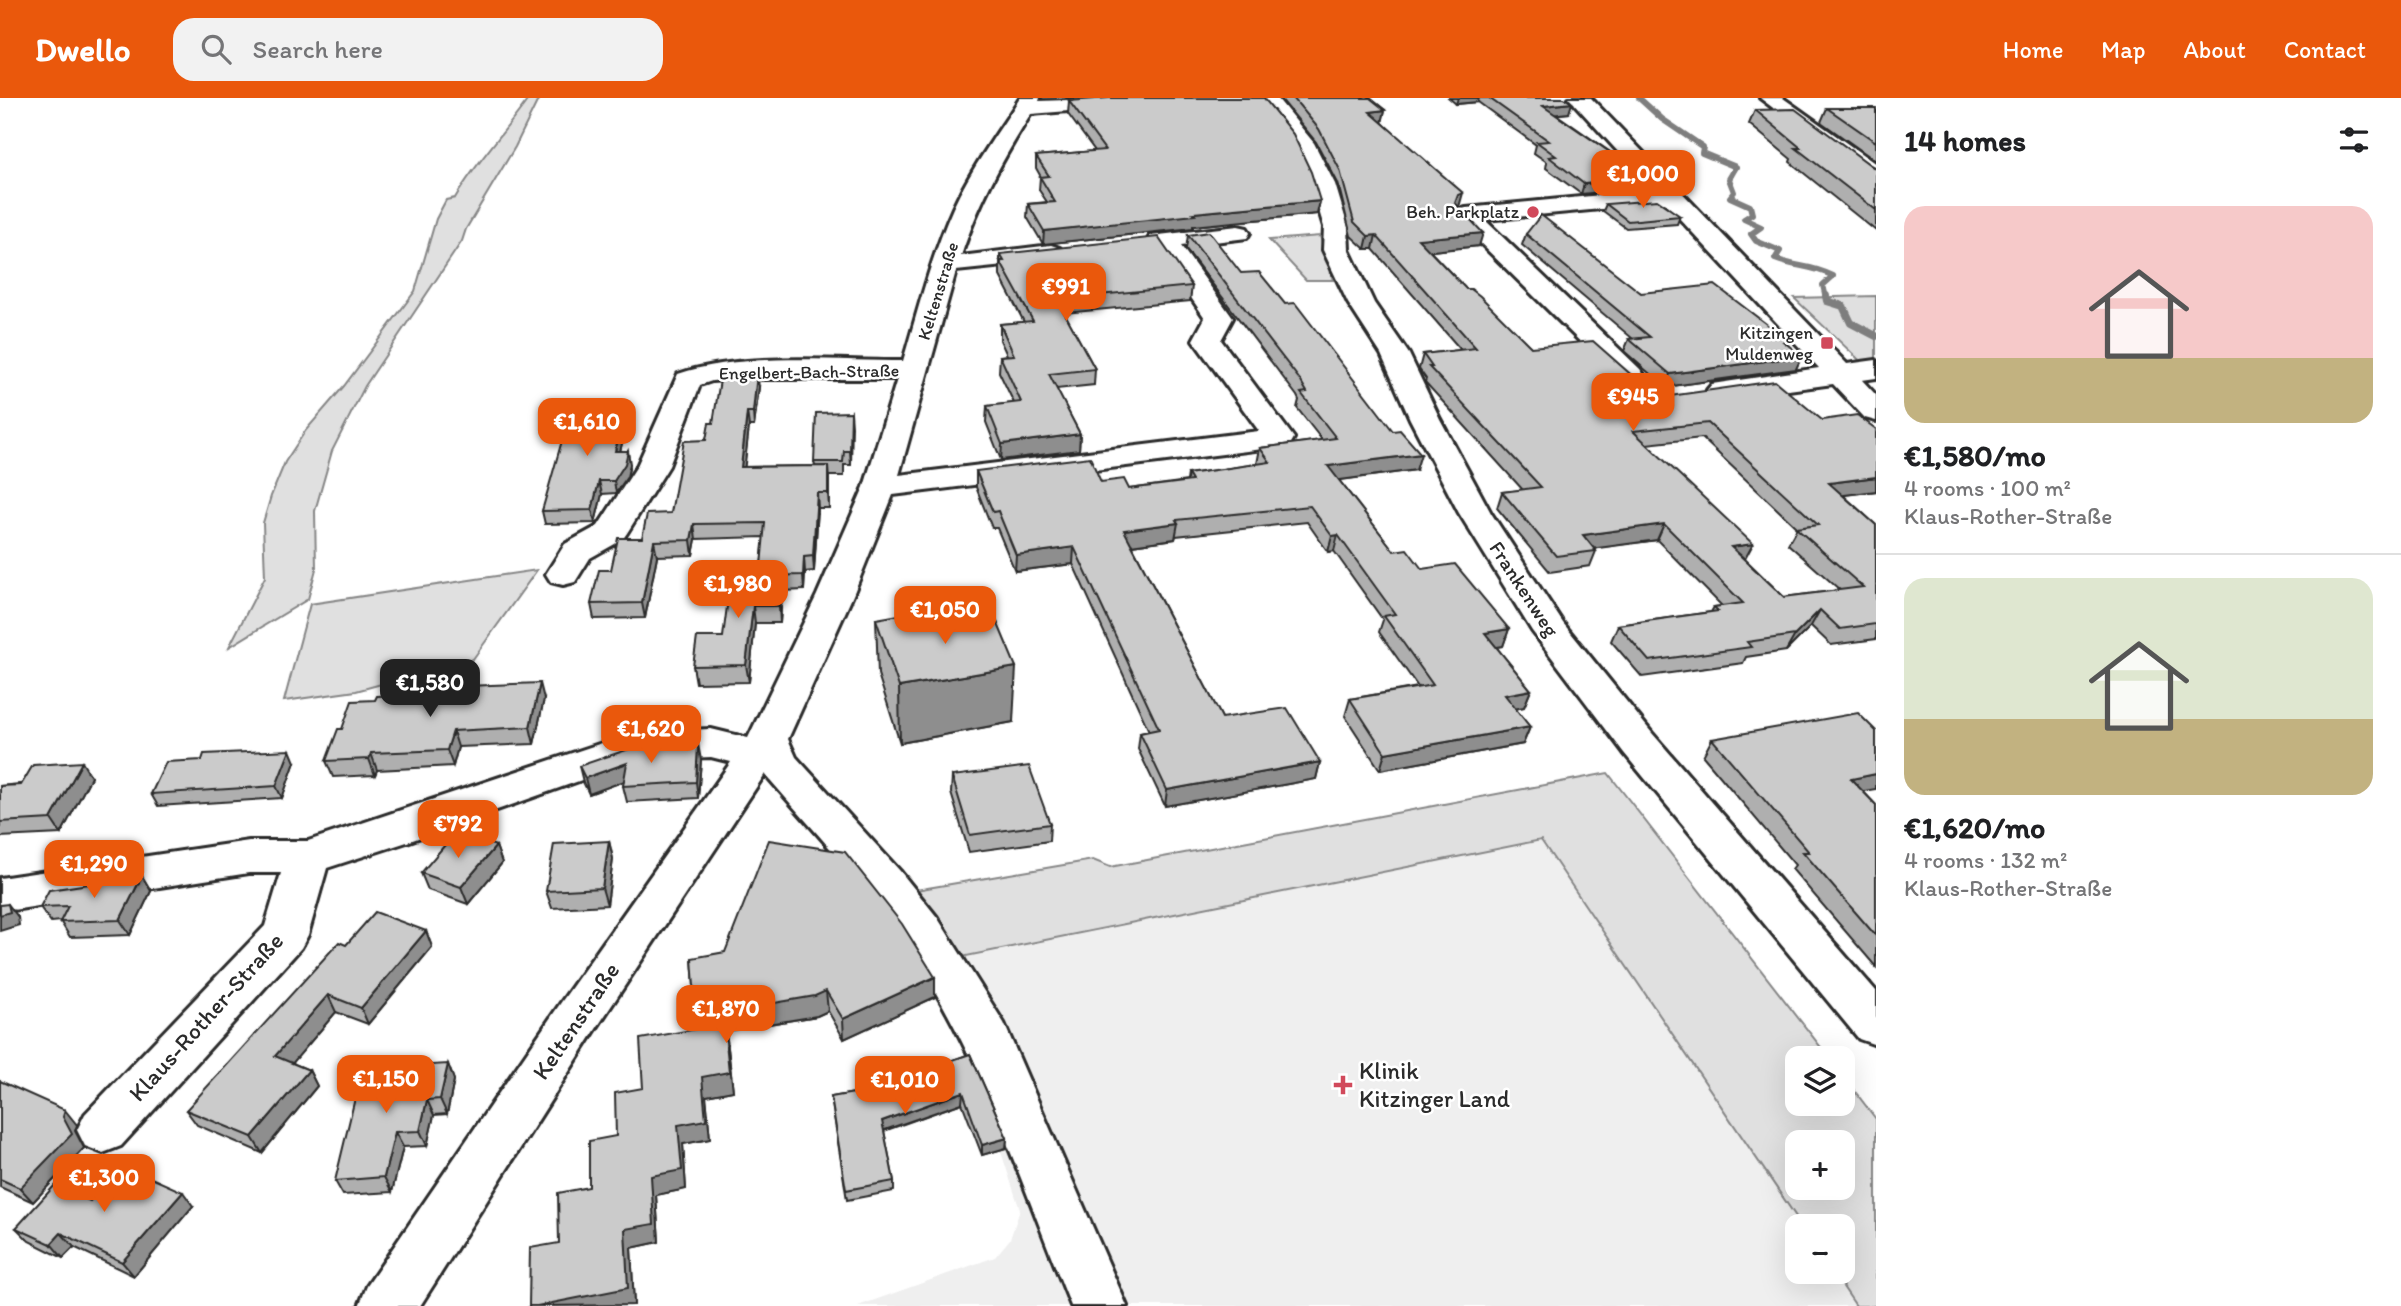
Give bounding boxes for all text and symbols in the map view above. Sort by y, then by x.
search box [173,18,663,81]
text: Dwello [35,30,131,69]
icon: search [197,30,235,68]
text: Search here [253,33,383,65]
text: Home [2003,35,2063,64]
text: Map [2101,35,2145,64]
text: About [2183,35,2246,64]
text: Contact [2284,35,2366,64]
icon: filters [2335,121,2373,159]
text: 14 homes [1904,122,2026,159]
pin: €1,000 [1586,150,1700,210]
text: €1,000 [1607,159,1679,187]
place label: Beh. Parkplatz [1406,201,1520,223]
marker: Beh. Parkplatz [1525,204,1541,220]
street label: Keltenstraße [913,239,963,343]
icon: home [2076,251,2202,377]
pin: €991 [1025,264,1107,323]
text: €991 [1042,272,1090,300]
place label: Kitzingen Muldenweg [1725,322,1814,365]
marker: Kitzingen Muldenweg [1819,335,1835,351]
street label: Engelbert-Bach-Straße [719,359,899,385]
pin: €945 [1592,374,1674,433]
text: €945 [1607,382,1659,410]
pin: €1,610 [530,398,644,458]
text: €1,610 [554,407,620,435]
text: €1,580/mo [1904,437,2046,474]
text: 4 rooms · 100 m² [1904,474,2071,502]
text: Klaus-Rother-Straße [1904,502,2112,530]
street label: Frankenweg [1484,536,1565,641]
pin: €1,980 [681,560,795,620]
text: €1,980 [704,569,772,597]
pin: €1,050 [888,587,1002,646]
text: €1,050 [910,595,980,623]
icon: home [2076,623,2202,749]
pin: €1,580 [373,660,487,719]
text: €1,580 [396,668,464,696]
pin: €1,620 [594,706,708,765]
text: €1,620 [617,714,685,742]
pin: €792 [417,800,499,860]
text: €792 [434,809,482,837]
text: €1,620/mo [1904,809,2045,846]
pin: €1,290 [37,840,151,900]
text: 4 rooms · 132 m² [1904,846,2067,874]
text: €1,290 [60,849,128,877]
text: Klaus-Rother-Straße [1904,874,2112,902]
street label: Klaus-Rother-Straße [122,926,289,1107]
street label: Keltenstraße [526,957,625,1085]
pin: €1,870 [669,986,783,1045]
text: €1,870 [692,994,760,1022]
map controls [1785,1046,1855,1284]
button: layers [1785,1046,1855,1116]
pin: €1,150 [329,1056,443,1115]
pin: €1,010 [848,1056,962,1116]
place label: Klinik Kitzinger Land [1359,1056,1510,1113]
text: €1,150 [353,1064,419,1092]
text: €1,010 [871,1065,939,1093]
marker: Klinik Kitzinger Land [1333,1075,1353,1095]
button: + [1785,1130,1855,1200]
pin: €1,300 [47,1154,161,1214]
text: €1,300 [69,1163,139,1191]
button: − [1785,1214,1855,1284]

